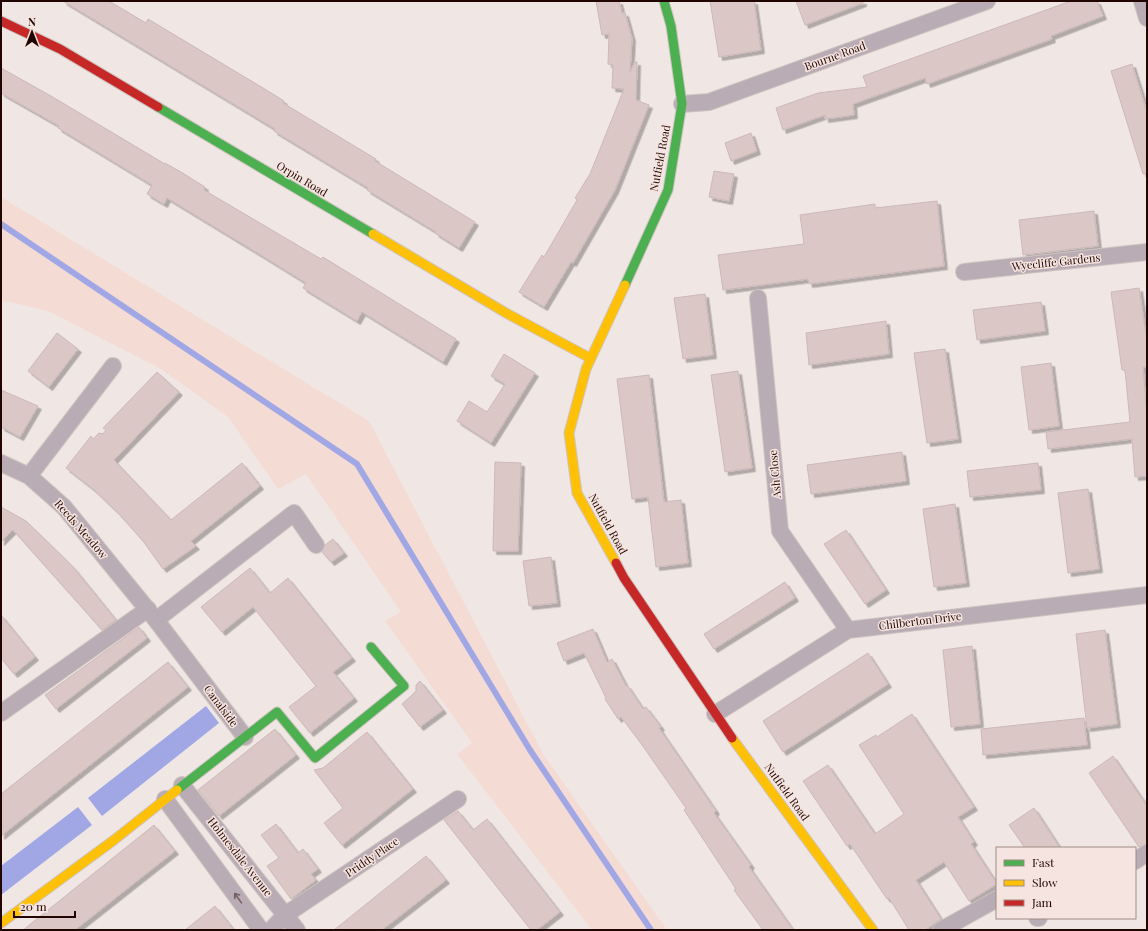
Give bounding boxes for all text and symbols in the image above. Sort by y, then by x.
north arrow [12,12,52,52]
text: N [28,14,36,29]
street label: Bourne Road [802,37,868,74]
street label: Nutfield Road [646,123,673,192]
street label: Orpin Road [274,157,331,200]
street label: Wyecliffe Gardens [1010,249,1101,274]
street label: Ash Close [765,449,784,500]
street label: Nutfield Road [586,491,632,557]
street label: Reeds Meadow [52,496,112,562]
street label: Chilberton Drive [878,608,963,633]
street label: Canalside [201,682,242,730]
street label: Nutfield Road [762,760,814,824]
street label: Holmesdale Avenue [205,814,276,900]
street label: Priddy Place [342,833,402,880]
legend [996,847,1136,919]
text: Fast [1032,854,1055,870]
text: Slow [1032,874,1058,890]
scale bar [14,893,75,919]
one-way arrow [234,893,242,904]
text: Jam [1031,894,1053,910]
text: 20 m [20,898,47,914]

